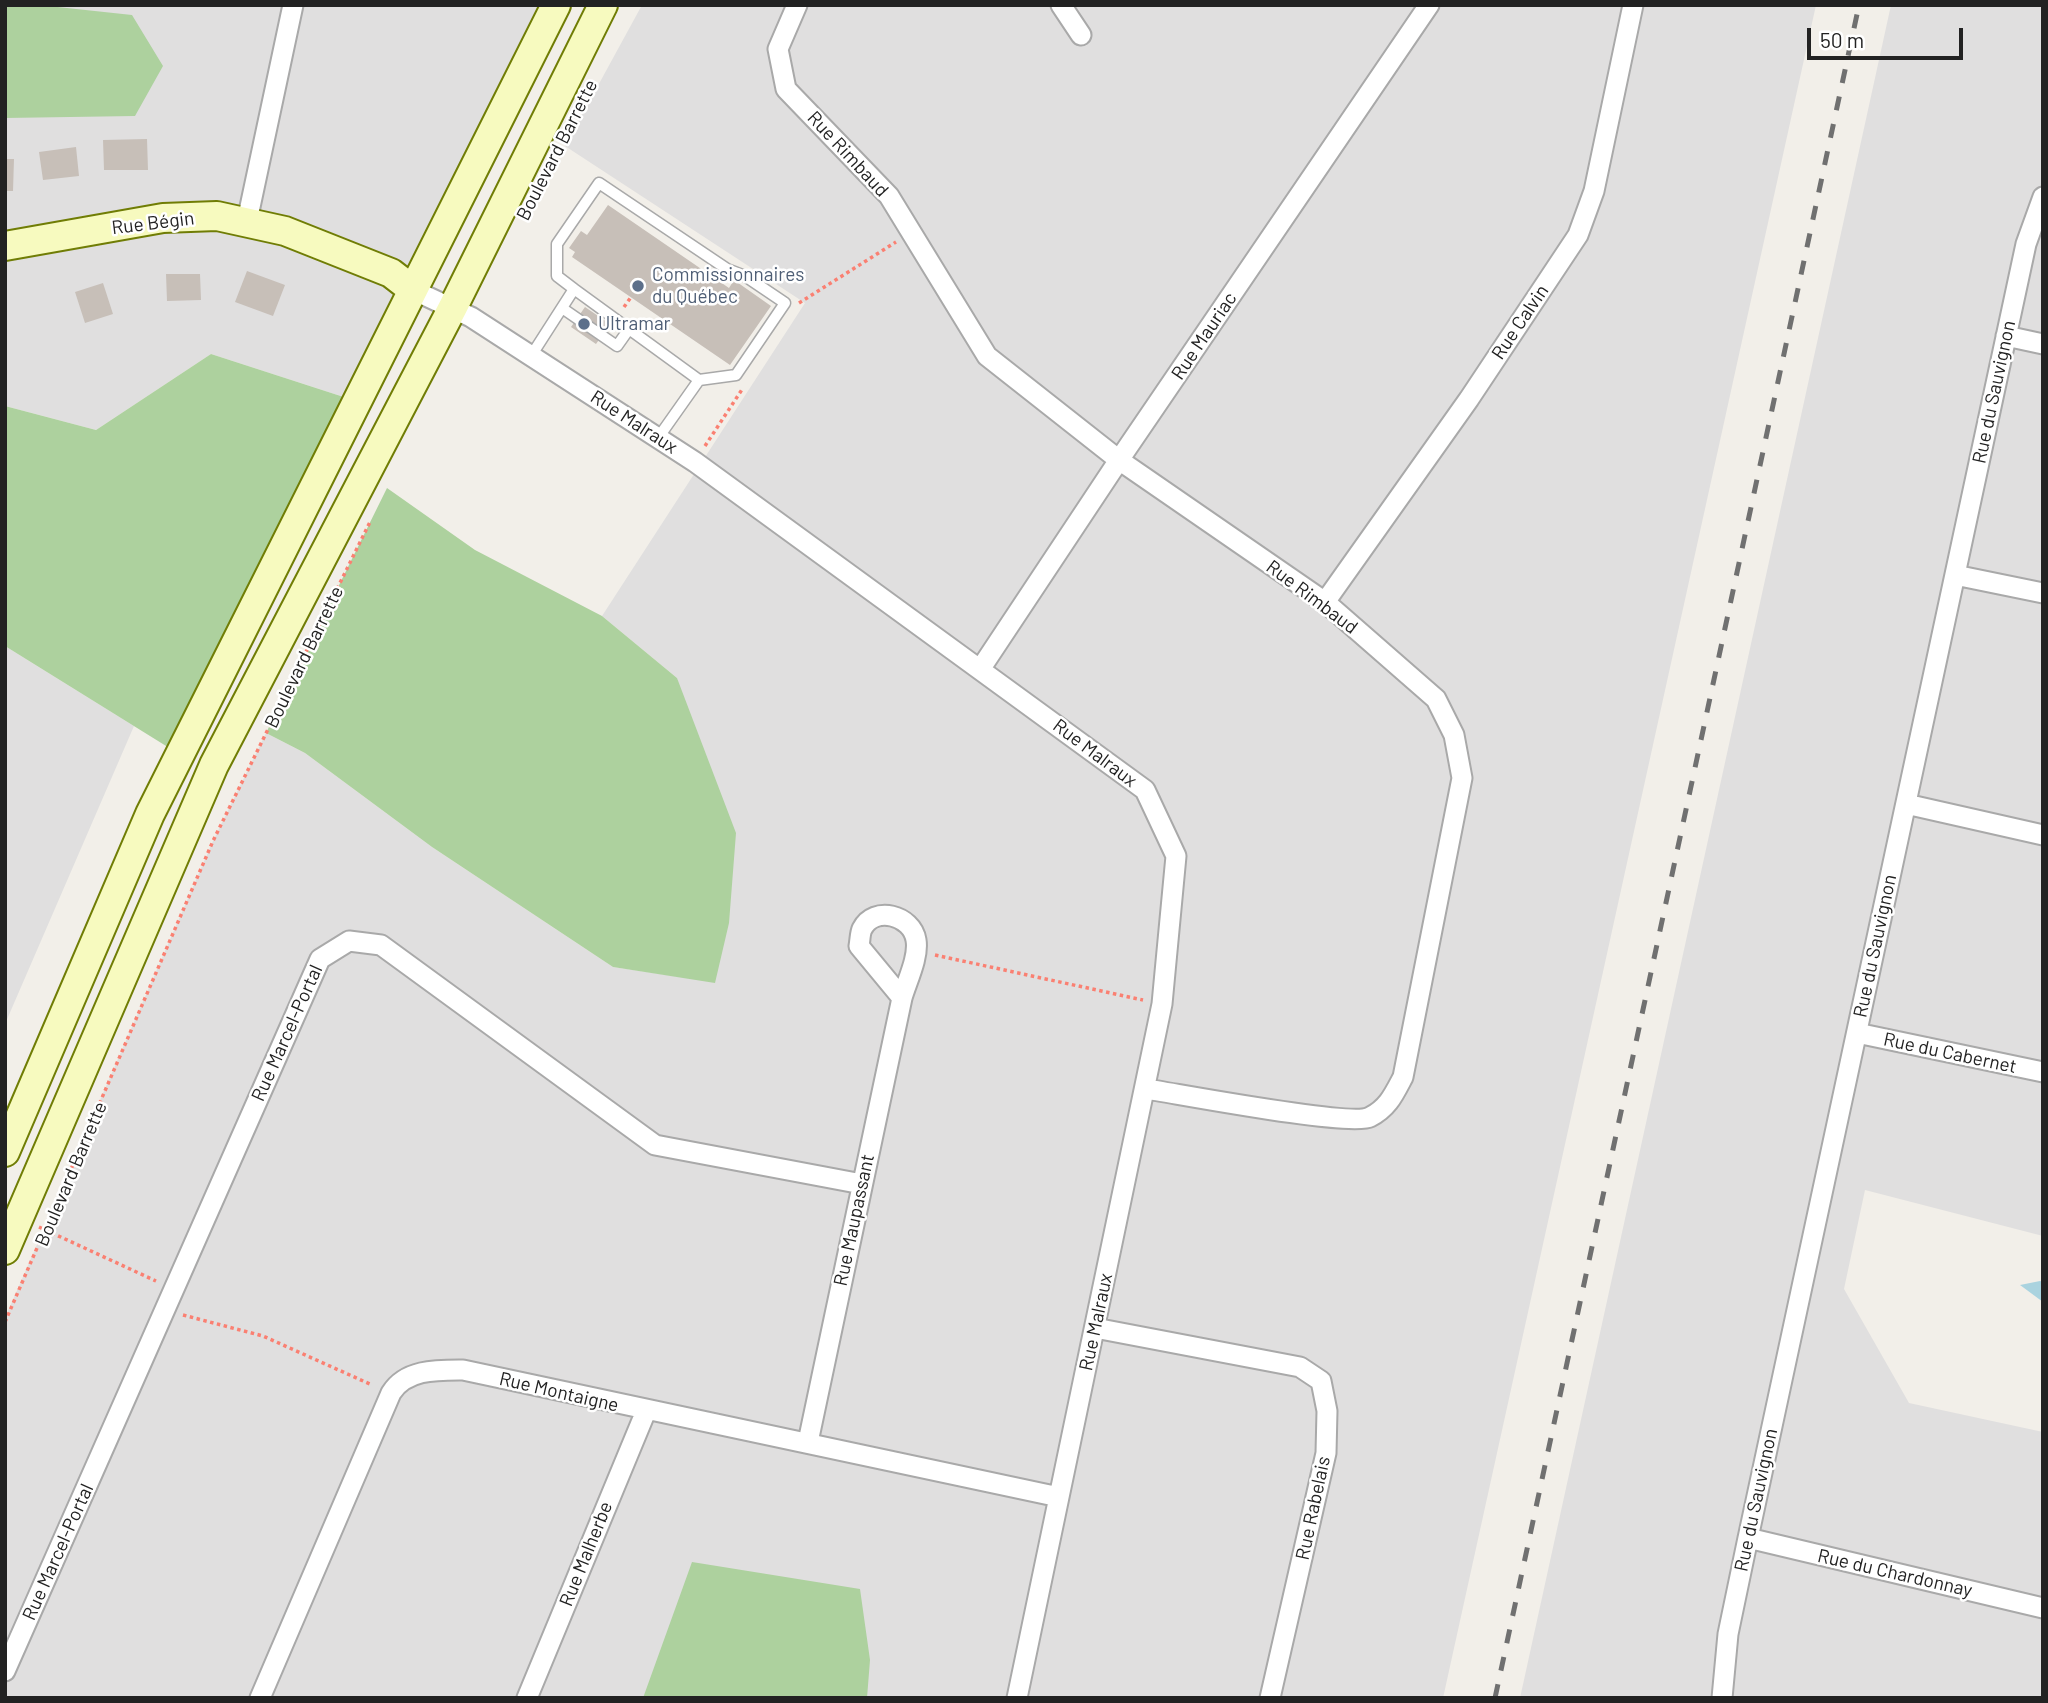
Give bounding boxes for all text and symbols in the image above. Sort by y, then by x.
scale bar [1810,14,1966,58]
text: 50 m [1820,27,1864,52]
street label: Boulevard Barrette [512,76,602,224]
street label: Rue Rimbaud [803,107,893,201]
street label: Rue Bégin [110,207,196,239]
place label: Commissionnaires du Québec [652,264,804,308]
marker: Commissionnaires du Québec [630,278,646,294]
street label: Rue Calvin [1487,280,1553,364]
street label: Rue Mauriac [1166,288,1242,384]
place label: Ultramar [598,313,671,335]
marker: Ultramar [576,316,592,332]
street label: Rue du Sauvignon [1968,318,2020,466]
street label: Rue Malraux [586,385,682,459]
street label: Rue Rimbaud [1262,555,1362,639]
street label: Boulevard Barrette [260,582,348,732]
street label: Rue Malraux [1049,714,1141,792]
street label: Rue du Sauvignon [1849,872,1901,1020]
street label: Rue Marcel-Portal [247,961,327,1105]
street label: Rue du Cabernet [1881,1028,2019,1078]
street label: Boulevard Barrette [30,1098,112,1250]
street label: Rue Maupassant [829,1152,879,1288]
street label: Rue Malraux [1075,1271,1117,1373]
street label: Rue Montaigne [497,1367,621,1417]
street label: Rue du Sauvignon [1730,1426,1782,1574]
street label: Rue Rabelais [1291,1454,1335,1562]
street label: Rue Marcel-Portal [18,1480,98,1624]
street label: Rue Malherbe [555,1498,617,1610]
street label: Rue du Chardonnay [1815,1544,1975,1602]

